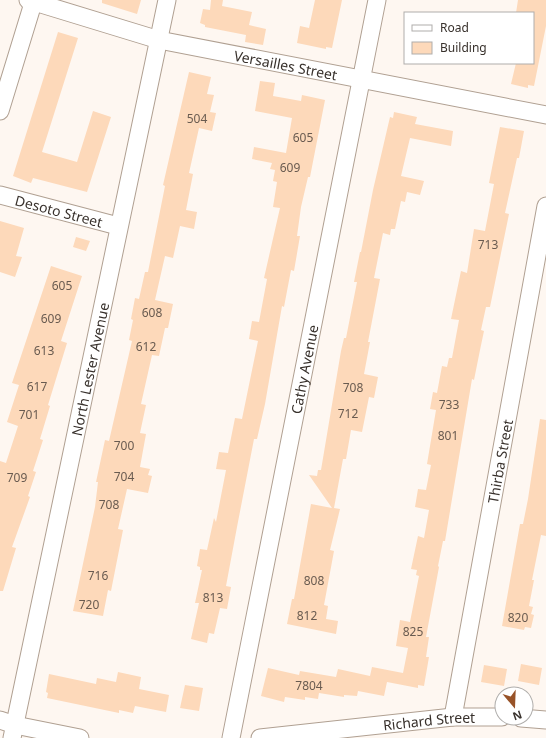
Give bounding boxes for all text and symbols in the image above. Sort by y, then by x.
legend [404,12,534,64]
text: Road [440,19,469,36]
text: Building [440,39,487,56]
street label: Versailles Street [232,45,339,84]
house number: 504 [187,110,207,127]
house number: 605 [293,129,313,146]
house number: 609 [280,159,300,176]
street label: Desoto Street [13,190,105,231]
house number: 713 [478,236,498,253]
house number: 605 [52,277,72,294]
street label: North Lester Avenue [66,301,113,437]
house number: 608 [142,304,162,321]
house number: 609 [41,310,61,327]
street label: Cathy Avenue [286,323,322,415]
house number: 612 [136,338,156,355]
house number: 613 [34,342,54,359]
house number: 617 [27,378,47,395]
house number: 708 [343,379,363,396]
house number: 733 [439,396,459,413]
house number: 712 [338,405,358,422]
house number: 701 [19,406,39,423]
street label: Thirba Street [483,418,517,505]
house number: 801 [438,427,458,444]
house number: 700 [114,437,134,454]
house number: 704 [114,468,134,485]
house number: 709 [7,469,27,486]
house number: 708 [99,496,119,513]
house number: 716 [88,567,108,584]
house number: 808 [304,572,324,589]
house number: 813 [203,589,223,606]
house number: 720 [79,596,99,613]
house number: 812 [297,607,317,624]
house number: 820 [508,609,528,626]
house number: 825 [403,623,423,640]
house number: 7804 [295,677,323,694]
north arrow [494,686,534,726]
street label: Richard Street [382,707,475,734]
text: N [511,707,524,724]

